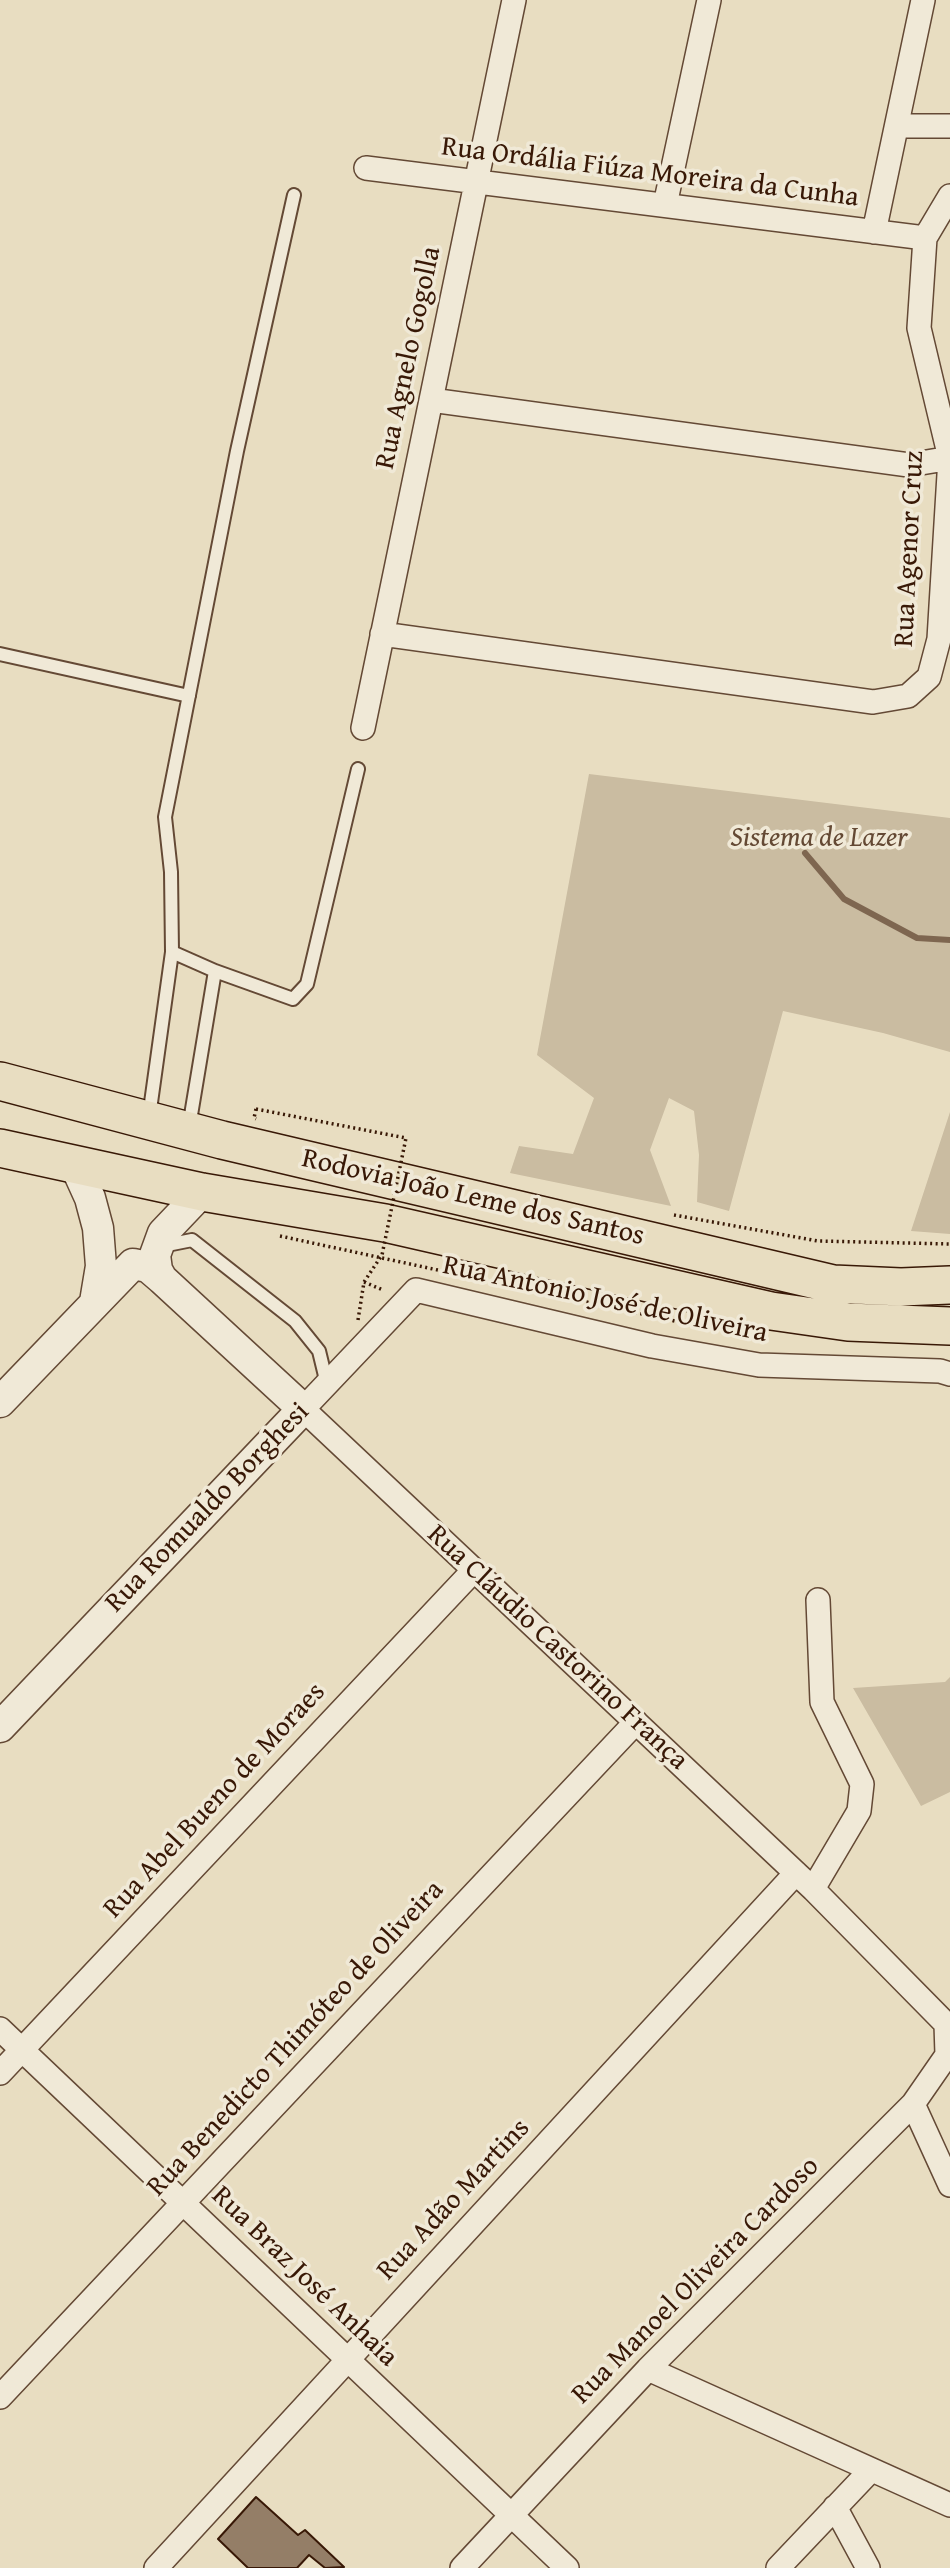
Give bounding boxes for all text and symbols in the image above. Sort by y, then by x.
street label: Rua Ordália Fiúza Moreira da Cunha [440,131,860,215]
street label: Rua Agnelo Gogolla [369,244,449,472]
street label: Rua Agenor Cruz [888,450,932,648]
park label: Sistema de Lazer [730,822,908,856]
street label: Rodovia João Leme dos Santos [298,1142,648,1254]
street label: Rua Antonio José de Oliveira [440,1249,770,1351]
street label: Rua Romualdo Borghesi [99,1396,317,1620]
street label: Rua Cláudio Castorino França [420,1518,694,1778]
street label: Rua Abel Bueno de Moraes [97,1676,333,1926]
street label: Rua Benedicto Thimóteo de Oliveira [141,1874,451,2204]
street label: Rua Adão Martins [371,2112,537,2288]
street label: Rua Manoel Oliveira Cardoso [565,2150,827,2412]
street label: Rua Braz José Anhaia [204,2180,404,2374]

